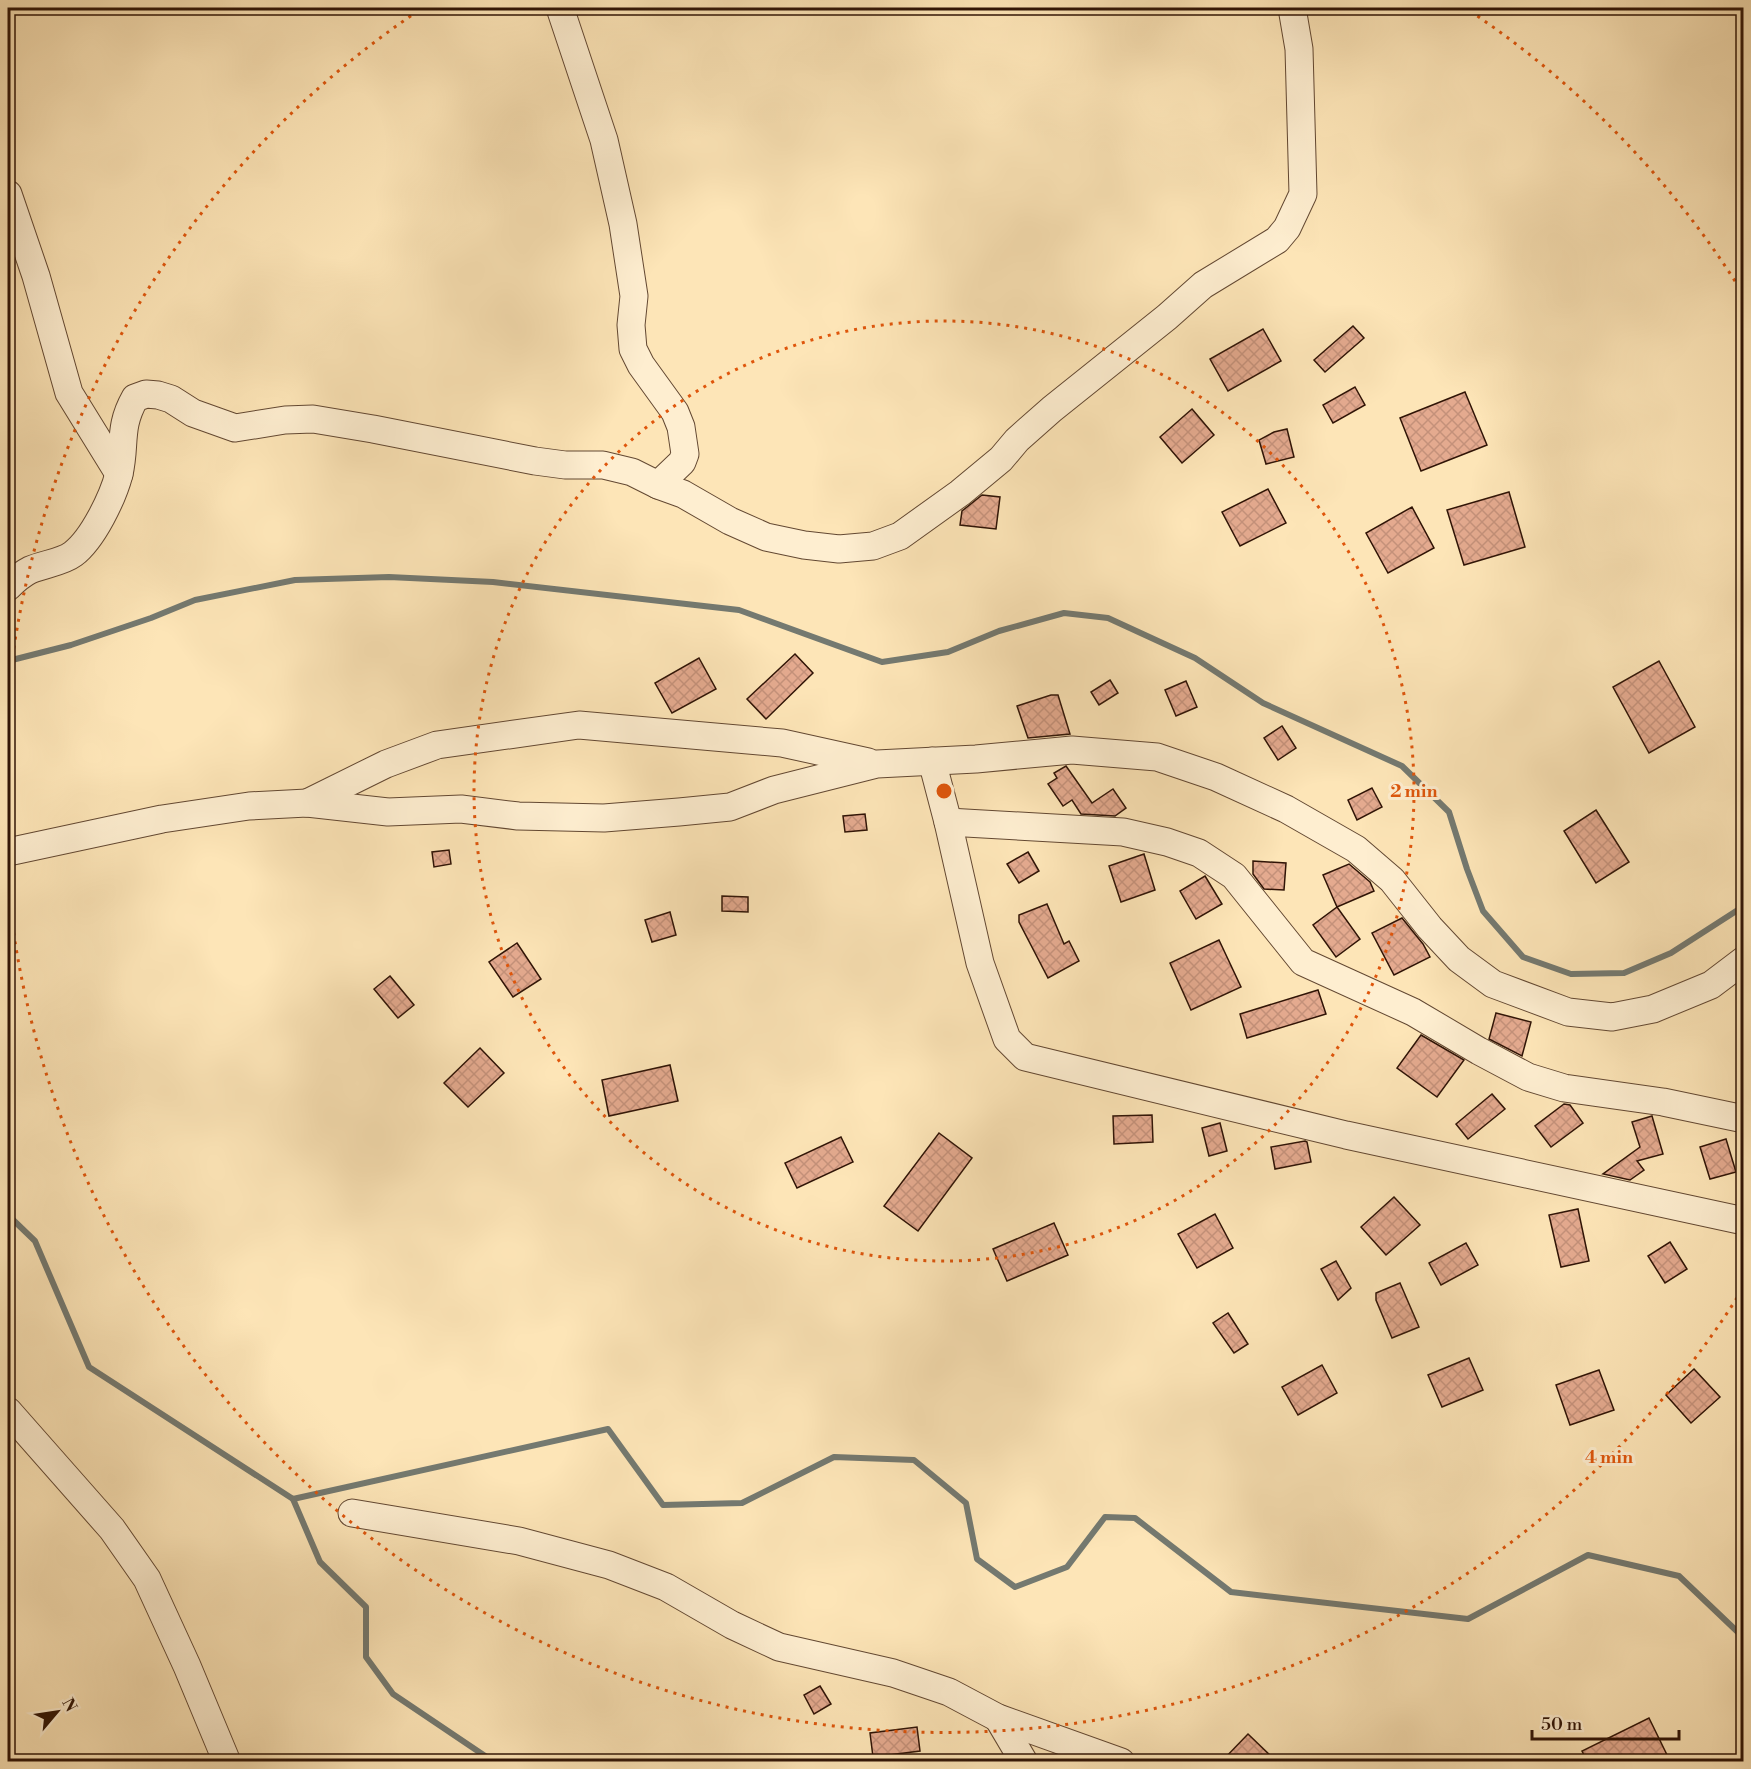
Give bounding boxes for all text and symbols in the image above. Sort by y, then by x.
text: 2 min [1390,780,1438,803]
centre of rings [934,781,954,801]
text: 4 min [1585,1446,1633,1469]
north arrow [27,1682,87,1742]
text: N [57,1695,81,1716]
scale bar [1532,1703,1679,1741]
text: 50 m [1541,1713,1583,1736]

